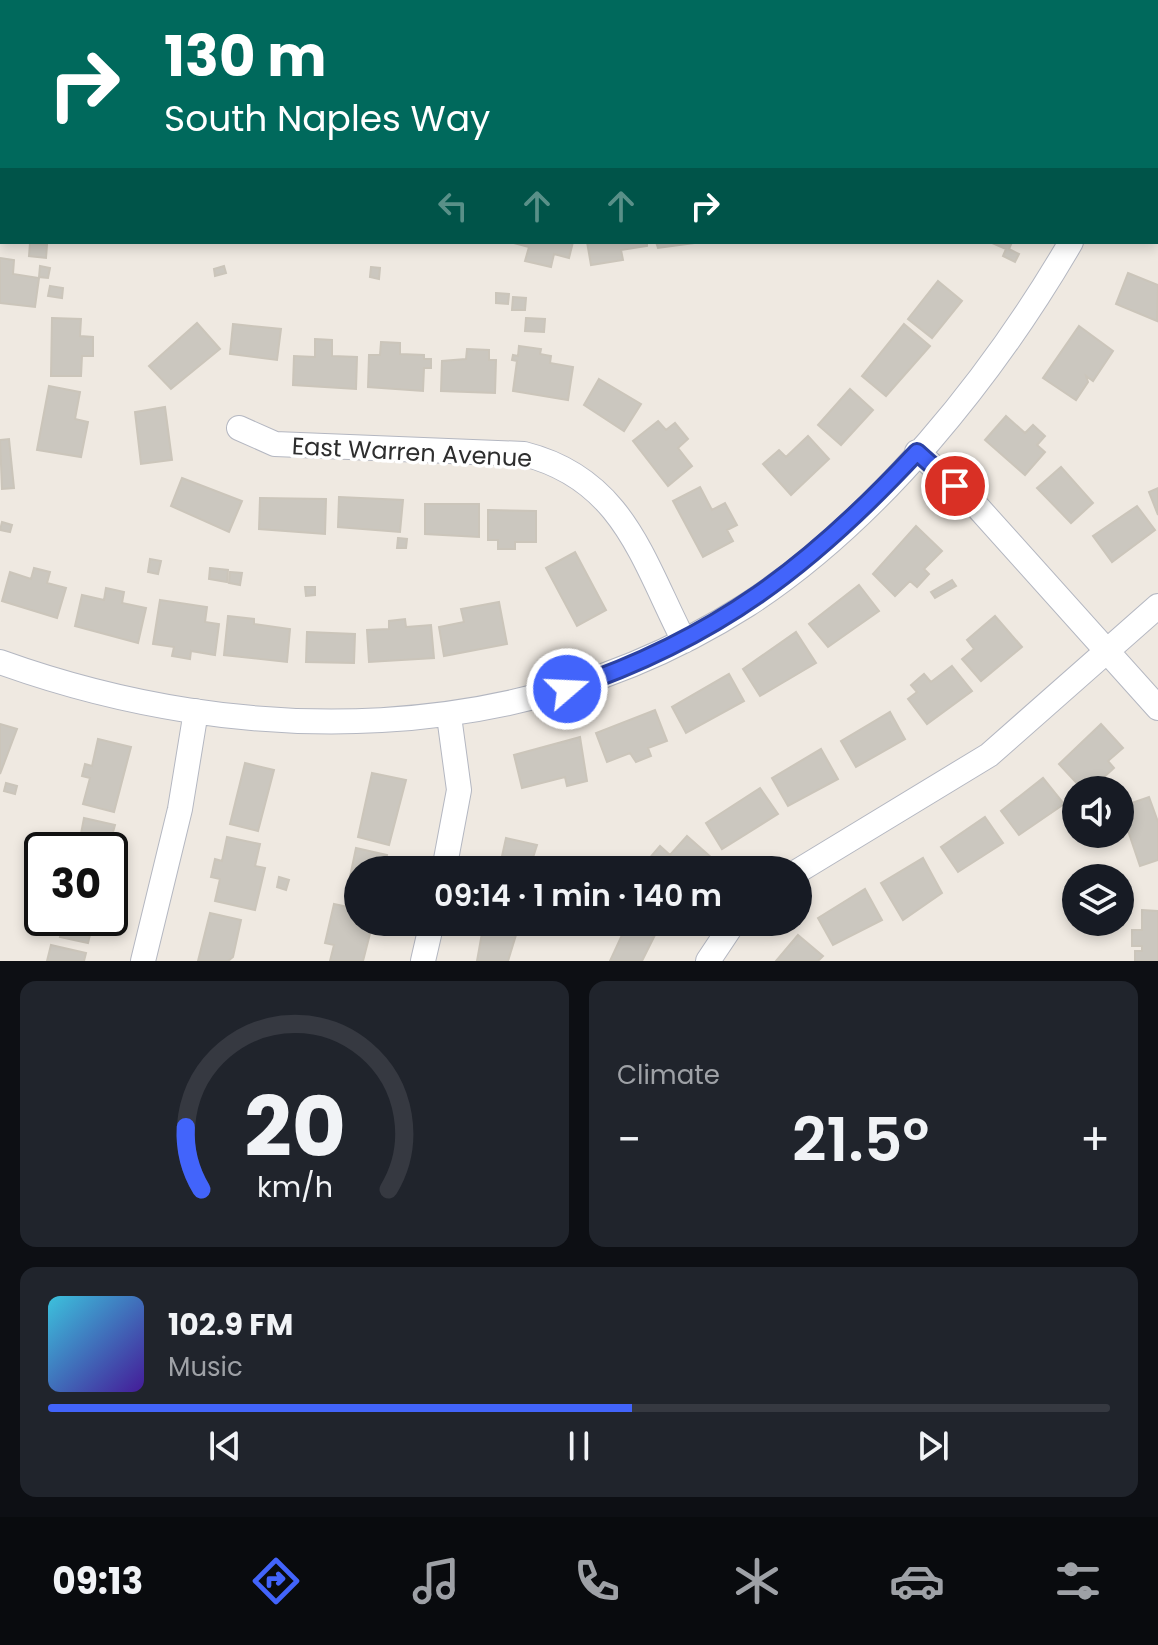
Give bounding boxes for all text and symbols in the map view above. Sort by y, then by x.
text: 130 m [164,17,327,96]
icon: right [32,32,136,136]
text: South Naples Way [164,93,490,144]
icon: left [431,184,475,228]
icon: ahead [515,184,559,228]
icon: ahead [599,184,643,228]
icon: right [683,184,727,228]
street label: East Warren Avenue [291,429,533,475]
pin [921,452,989,520]
icon: arrive [933,464,977,508]
position arrow [525,647,609,731]
map controls [1062,776,1134,936]
button: sound [1062,776,1134,848]
speed limit sign: 30 [24,832,128,936]
button: layers [1062,864,1134,936]
text: 09:14 · 1 min · 140 m [434,874,722,917]
text: Climate [617,1057,720,1093]
text: 20 [244,1069,345,1185]
text: 21.5° [792,1098,929,1182]
text: − [617,1109,641,1170]
text: + [1080,1109,1110,1170]
text: km/h [256,1167,333,1207]
text: 102.9 FM [168,1303,293,1346]
text: Music [168,1349,243,1385]
icon: previous [203,1424,247,1468]
icon: pause [557,1424,601,1468]
icon: next [911,1424,955,1468]
icon: directions [248,1553,304,1609]
icon: music [408,1553,464,1609]
icon: phone [569,1553,625,1609]
icon: climate [729,1553,785,1609]
icon: car [889,1553,945,1609]
icon: filters [1050,1553,1106,1609]
text: 09:13 [52,1556,143,1607]

